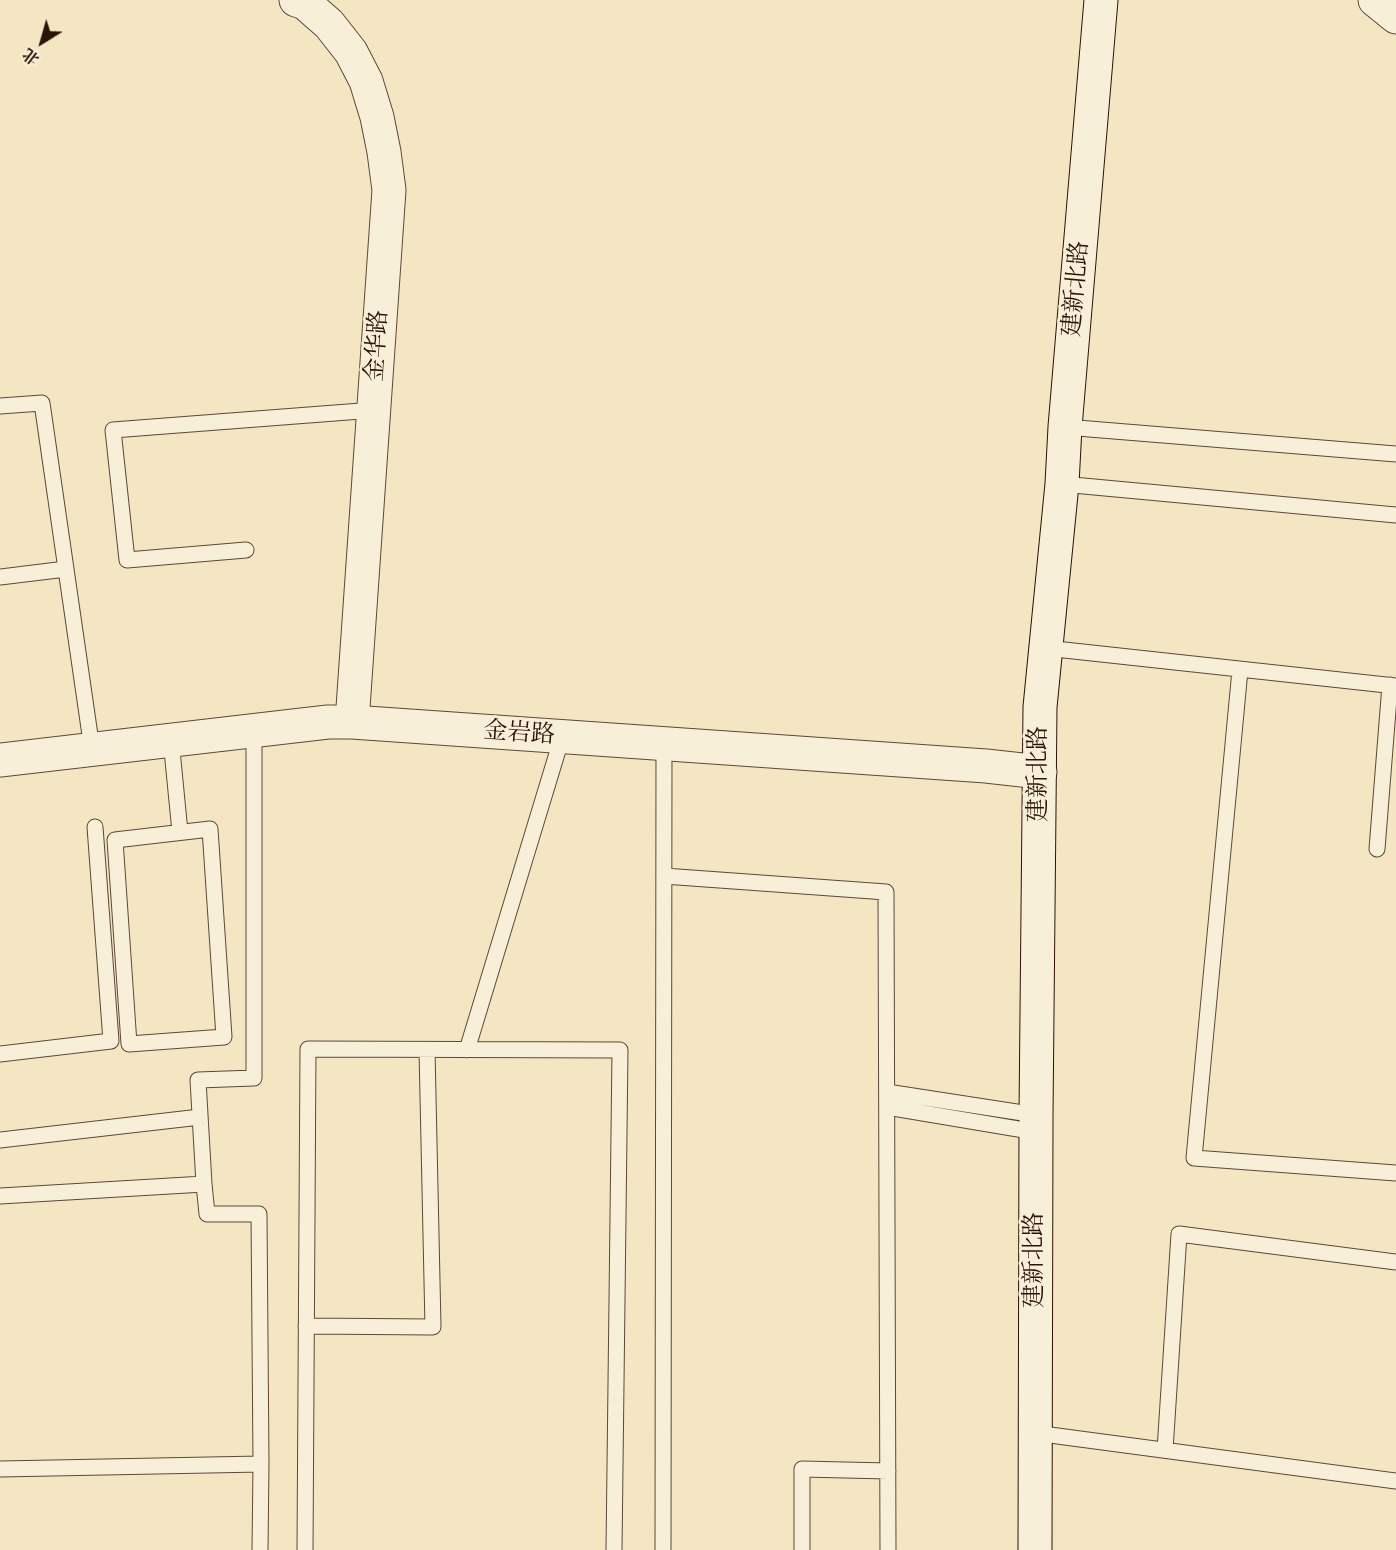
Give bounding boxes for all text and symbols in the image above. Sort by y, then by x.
north arrow [12,12,72,72]
text: 北 [19,44,44,69]
street label: 建新北路 [1058,240,1096,338]
street label: 金华路 [361,309,395,383]
street label: 金岩路 [482,717,556,751]
street label: 建新北路 [1025,726,1053,822]
street label: 建新北路 [1021,1212,1049,1308]

